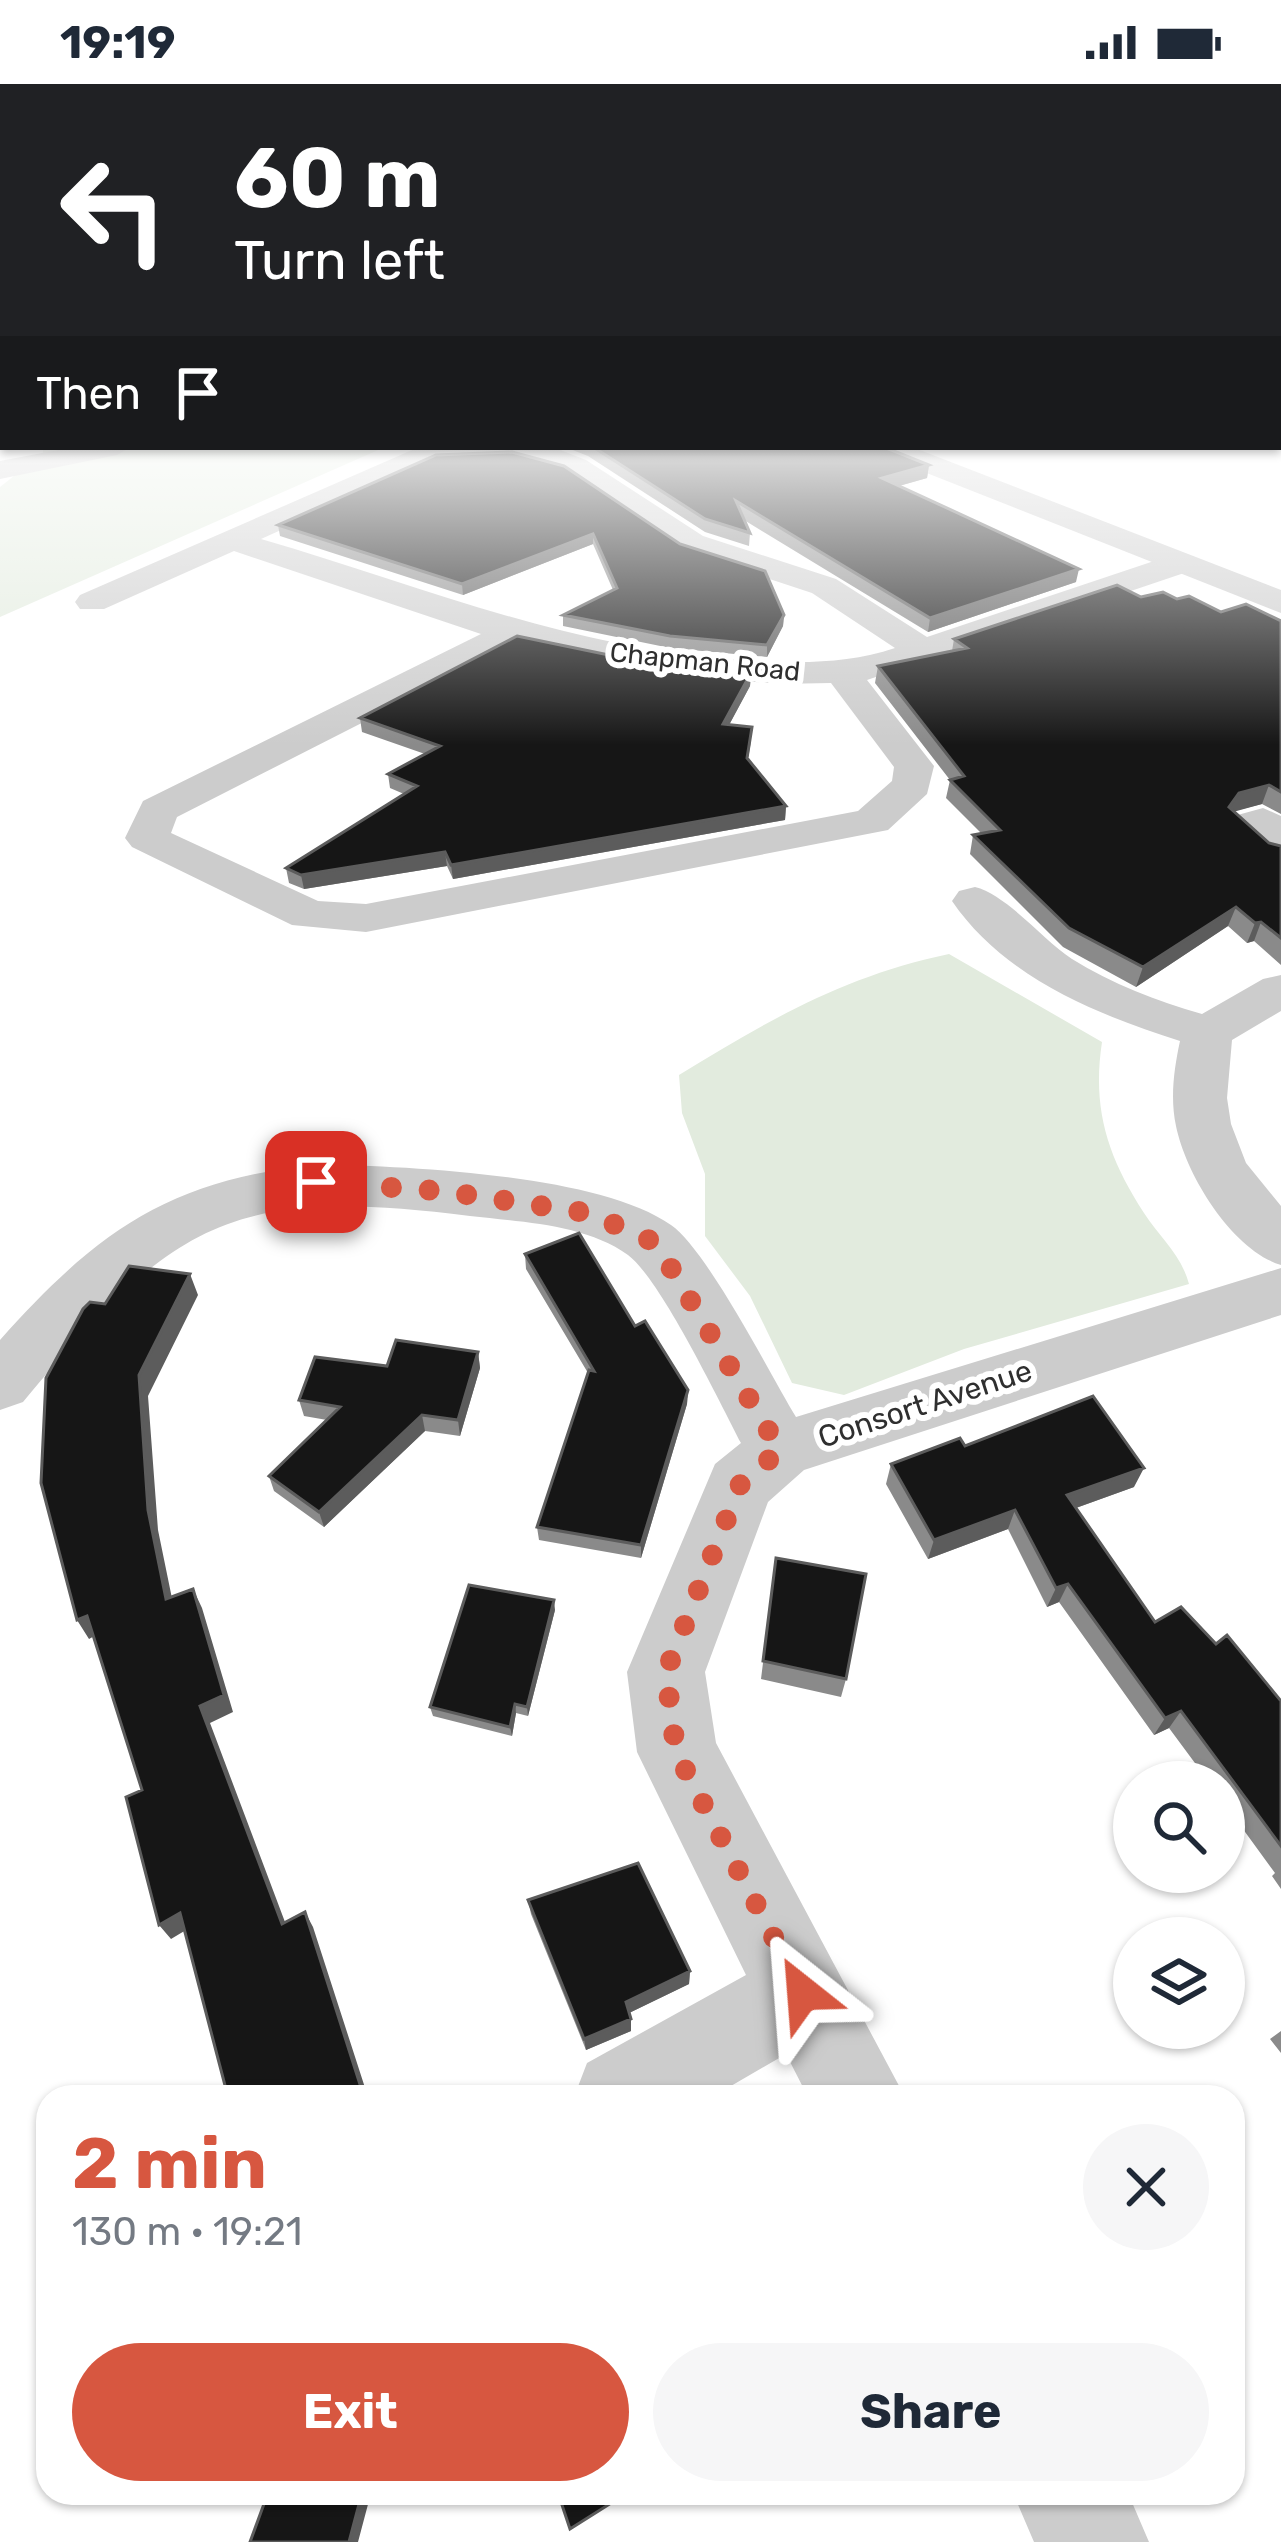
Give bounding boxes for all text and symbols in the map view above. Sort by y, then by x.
text: 19:19 [60,16,176,69]
text: 60 m [234,128,441,228]
icon: left [36,132,192,288]
text: Turn left [234,229,445,293]
icon: arrive [165,360,231,426]
text: Then [36,367,141,420]
street label: Chapman Road [608,636,802,688]
pin [265,1131,367,1233]
icon: arrive [283,1149,349,1215]
street label: Consort Avenue [814,1352,1036,1456]
map controls [1113,1761,1245,2049]
button: search [1113,1761,1245,1893]
button: layers [1113,1917,1245,2049]
position arrow [740,1930,866,2056]
text: 2 min [72,2121,267,2206]
button: close [1083,2124,1209,2250]
text: 130 m · 19:21 [72,2209,303,2255]
button: Exit [72,2343,629,2481]
button: Share [653,2343,1209,2481]

